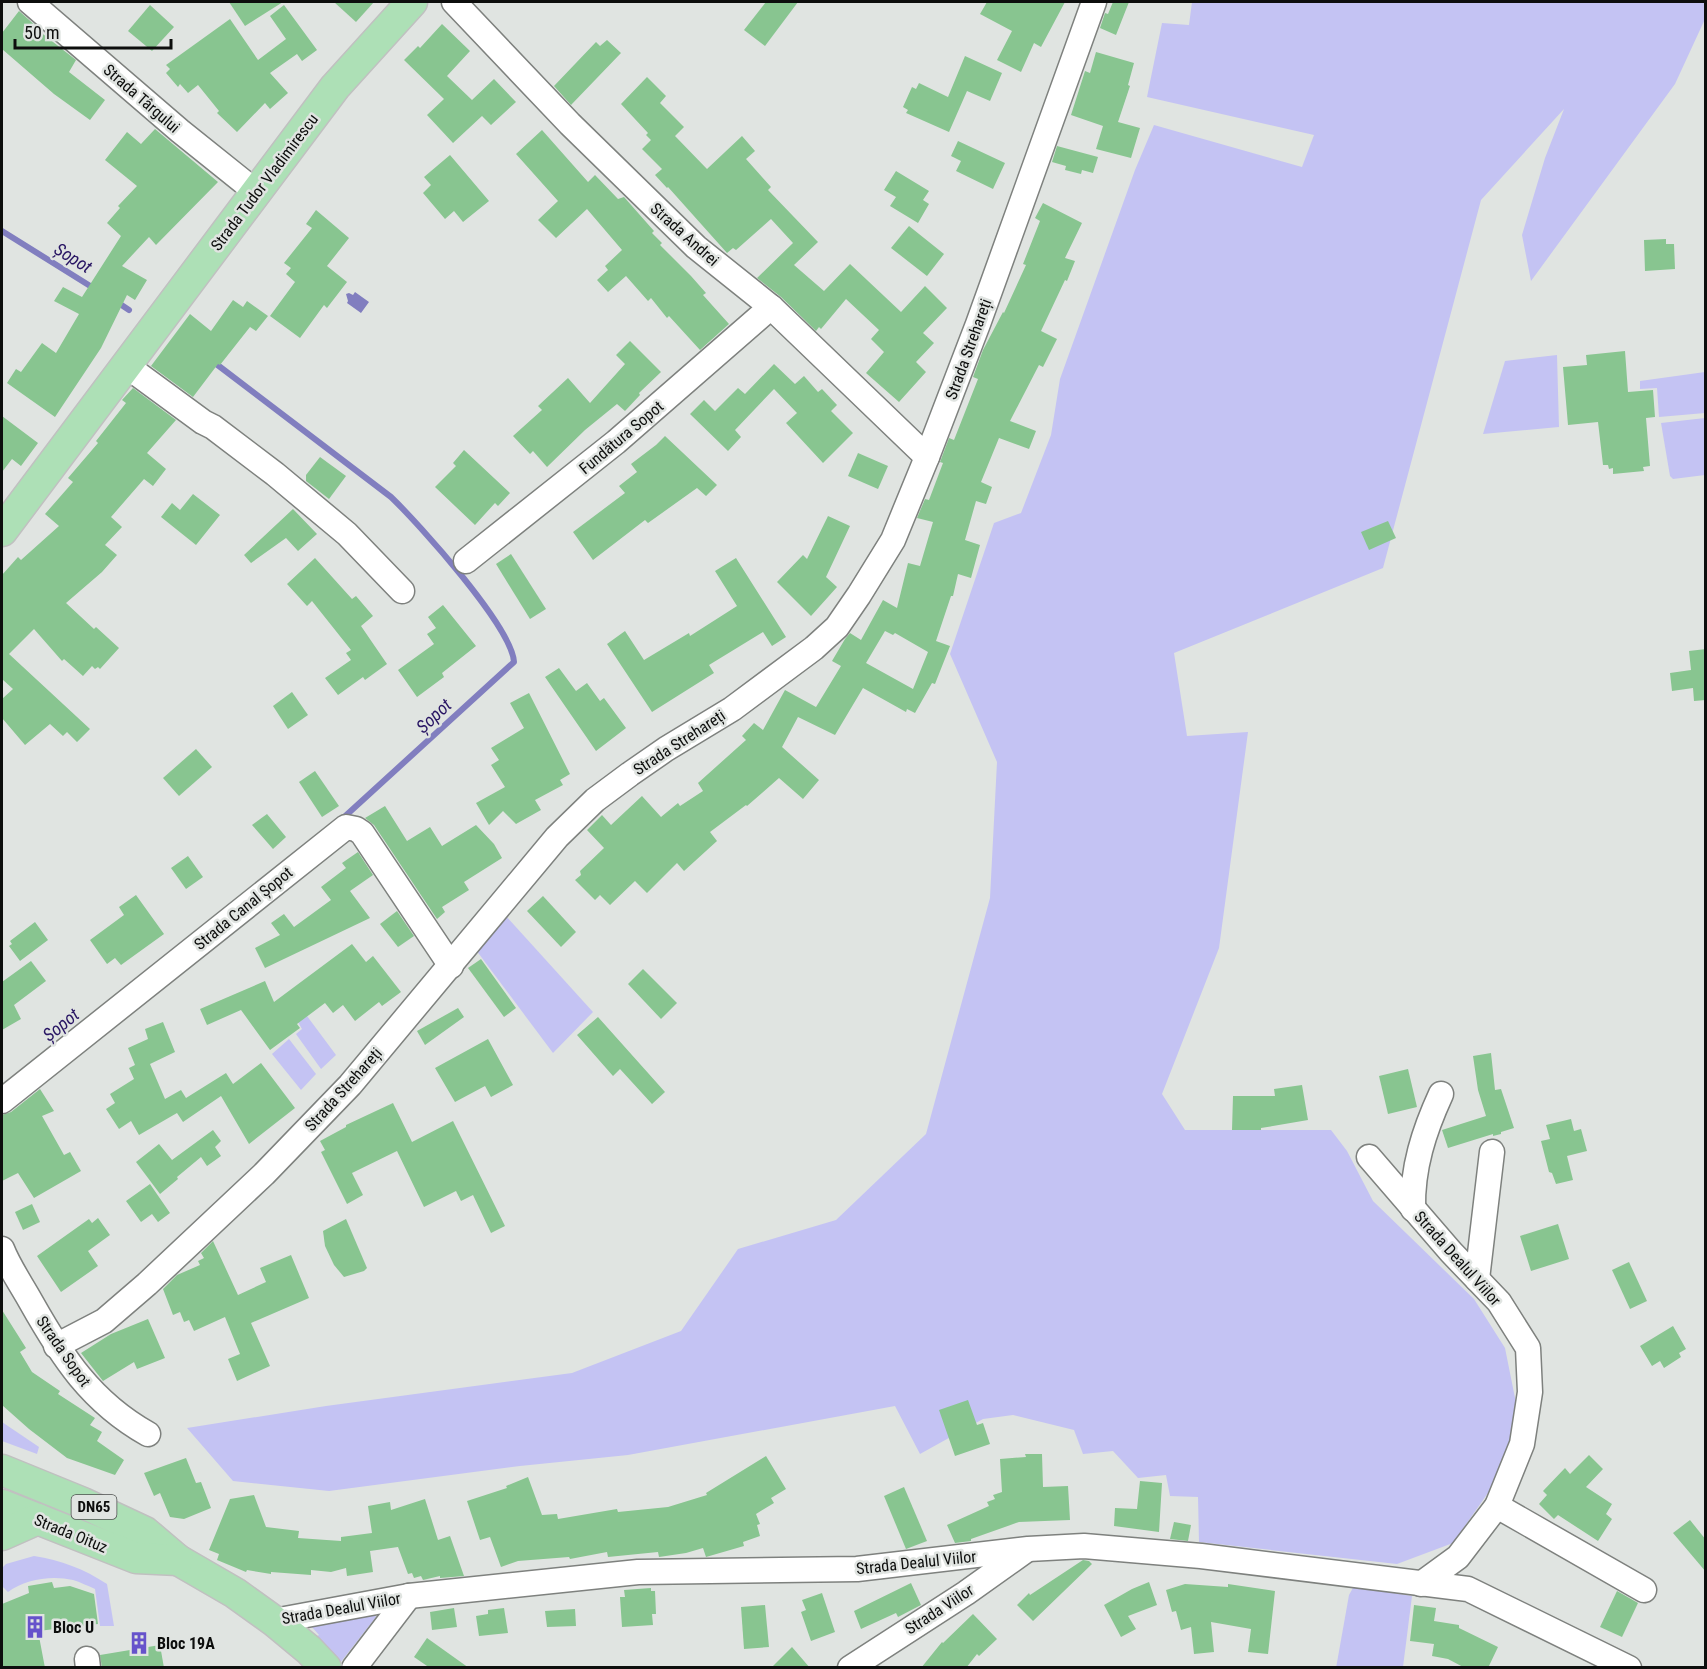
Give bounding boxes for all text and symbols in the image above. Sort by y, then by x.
scale bar [15,12,171,50]
text: 50 m [24,22,59,43]
street label: Strada Târgului [100,60,184,137]
street label: Strada Tudor Vladimirescu [207,110,322,254]
street label: Strada Andrei [647,199,723,270]
water label: Șopot [50,238,97,278]
street label: Strada Strehareți [941,296,996,402]
street label: Fundătura Sopot [575,397,667,478]
water label: Șopot [412,694,457,738]
street label: Strada Strehareți [630,706,729,780]
street label: Strada Canal Șopot [190,863,297,955]
water label: Șopot [38,1003,84,1046]
street label: Strada Strehareți [301,1044,387,1136]
street label: Strada Dealul Viilor [1410,1207,1505,1310]
street label: Strada Sopot [32,1312,95,1390]
road number: DN65 [72,1495,116,1519]
street label: Strada Oituz [31,1510,110,1557]
street label: Strada Dealul Viilor [855,1547,977,1578]
street label: Strada Viilor [902,1580,977,1638]
street label: Strada Dealul Viilor [280,1589,402,1628]
building icon: Bloc U [22,1614,48,1640]
place label: Bloc U [53,1618,94,1637]
building icon: Bloc 19A [126,1630,152,1656]
place label: Bloc 19A [157,1634,215,1653]

